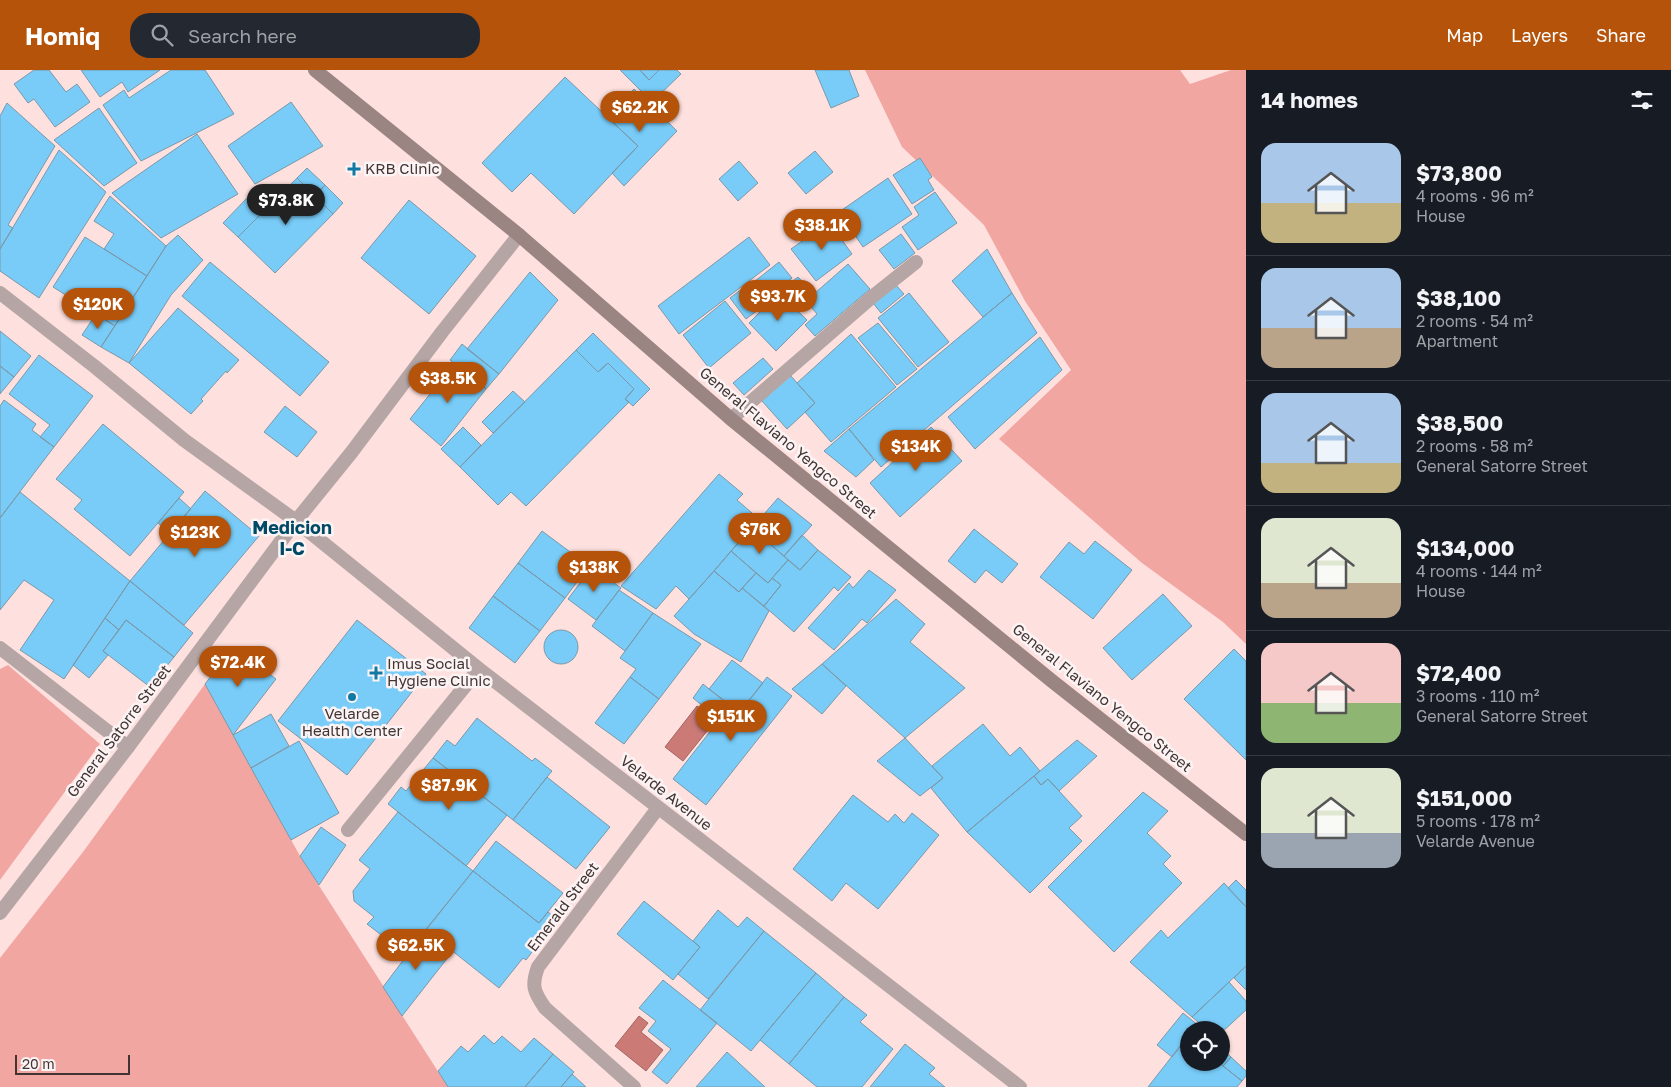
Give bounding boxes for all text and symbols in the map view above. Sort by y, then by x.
search box [130,13,480,58]
text: Homiq [25,21,100,50]
icon: search [148,21,176,49]
text: Search here [188,24,297,47]
text: Map [1446,24,1483,46]
text: Layers [1511,24,1568,46]
text: Share [1596,24,1646,46]
icon: filters [1628,86,1656,114]
text: 14 homes [1261,87,1358,113]
pin: $62.2K [599,90,681,133]
text: $62.2K [611,97,669,117]
place label: KRB Clinic [365,159,440,177]
text: $73,800 [1416,160,1502,186]
marker: KRB Clinic [347,162,361,176]
icon: home [1301,163,1361,223]
pin: $73.8K [245,184,327,226]
text: 4 rooms · 96 m² [1416,186,1534,206]
text: $73.8K [258,190,314,210]
text: House [1416,206,1465,226]
pin: $38.1K [781,208,863,251]
text: $38.1K [794,215,850,235]
pin: $93.7K [737,280,819,322]
text: $38,100 [1416,285,1501,311]
text: $93.7K [750,286,806,306]
pin: $120K [63,288,133,330]
icon: home [1301,288,1361,348]
text: $120K [73,294,123,314]
text: 2 rooms · 54 m² [1416,311,1533,331]
text: Apartment [1416,331,1498,351]
pin: $38.5K [407,362,489,404]
street label: General Flaviano Yengco Street [696,363,881,522]
text: $38.5K [419,368,477,388]
text: $38,500 [1416,410,1503,436]
icon: home [1301,413,1361,473]
pin: $134K [881,430,951,472]
text: $134K [891,436,941,456]
text: 2 rooms · 58 m² [1416,436,1533,456]
text: General Satorre Street [1416,456,1588,476]
pin: $76K [730,512,790,555]
pin: $123K [160,516,230,558]
district label: Medicion I-C [252,516,332,559]
text: $76K [739,519,781,539]
text: $123K [170,522,220,542]
text: $134,000 [1416,535,1515,561]
icon: home [1301,538,1361,598]
pin: $138K [559,550,629,593]
text: $138K [569,557,619,577]
text: 4 rooms · 144 m² [1416,561,1542,581]
text: House [1416,581,1465,601]
street label: General Flaviano Yengco Street [1009,619,1196,775]
pin: $72.4K [197,646,279,688]
text: $72.4K [210,652,266,672]
place label: Imus Social Hygiene Clinic [387,654,491,689]
text: $72,400 [1416,660,1501,686]
street label: General Satorre Street [62,661,174,800]
icon: home [1301,663,1361,723]
marker: Imus Social Hygiene Clinic [369,666,383,680]
text: 3 rooms · 110 m² [1416,686,1539,706]
marker: Velarde Health Center [346,691,358,703]
pin: $151K [696,700,766,742]
place label: Velarde Health Center [302,704,402,739]
text: $151K [707,706,755,726]
text: General Satorre Street [1416,706,1588,726]
street label: Velarde Avenue [617,751,716,834]
pin: $87.9K [408,768,490,811]
text: $87.9K [421,775,477,795]
text: $151,000 [1416,785,1512,811]
icon: home [1301,788,1361,848]
text: 5 rooms · 178 m² [1416,811,1540,831]
text: Velarde Avenue [1416,831,1535,851]
street label: Emerald Street [523,858,602,955]
pin: $62.5K [375,928,457,971]
text: $62.5K [387,935,445,955]
map controls [1180,1021,1230,1071]
button: locate [1180,1021,1230,1071]
scale bar [15,1052,130,1075]
text: 20 m [22,1055,55,1072]

